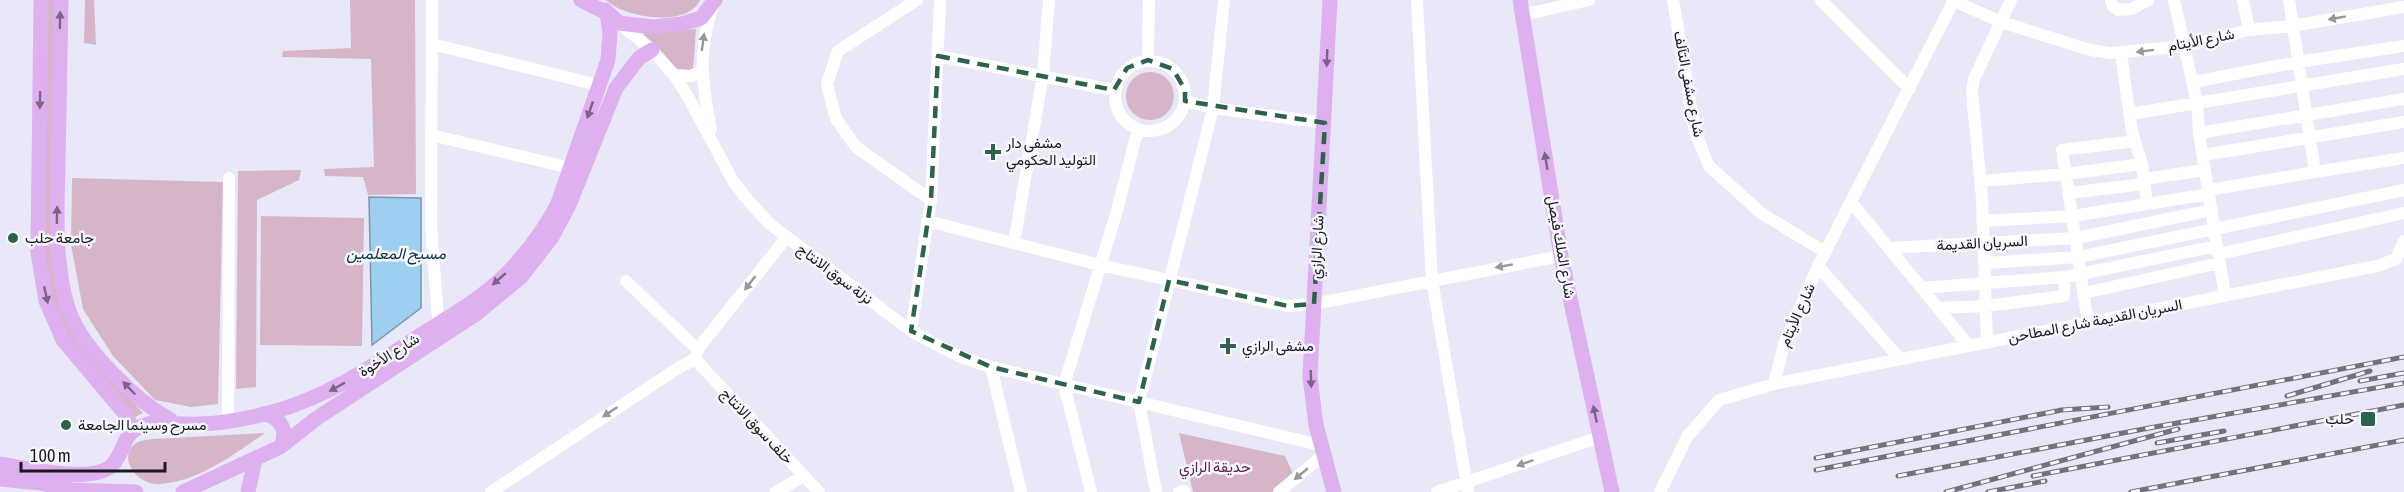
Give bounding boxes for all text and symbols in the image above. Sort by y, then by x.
one-way arrow [56,11,65,30]
one-way arrow [2327,14,2346,23]
street label: شارع الأيتام [2166,25,2236,57]
street label: شارع مشفى التآلف [1668,29,1708,139]
one-way arrow [699,33,708,52]
one-way arrow [2135,46,2154,55]
one-way arrow [1323,49,1332,68]
one-way arrow [35,91,45,110]
one-way arrow [584,101,594,119]
place label: مشفى دار التوليد الحكومي [1005,134,1096,173]
marker: مشفى دار التوليد الحكومي [984,143,1002,161]
one-way arrow [1542,151,1551,170]
street label: شارع الملك فيصل [1541,194,1579,300]
one-way arrow [52,206,62,225]
street label: شارع الرازي [1306,214,1332,280]
place label: جامعة حلب [25,229,94,247]
marker: جامعة حلب [6,231,20,245]
street label: السريان القديمة [1936,232,2028,254]
street label: نزلة سوق الانتاج [792,240,876,310]
water label: مسبح المعلمين [346,244,446,265]
one-way arrow [1494,262,1513,271]
one-way arrow [492,272,507,285]
one-way arrow [744,275,757,291]
street label: شارع الأيتام [1775,280,1821,350]
one-way arrow [42,286,51,305]
street label: السريان القديمة شارع المطاحن [2006,295,2184,349]
street label: شارع الأخوة [355,329,424,382]
marker: مشفى الرازي [1219,337,1237,355]
place label: مشفى الرازي [1242,337,1314,359]
one-way arrow [1307,370,1316,389]
one-way arrow [122,381,136,395]
one-way arrow [329,381,345,392]
street label: خلف سوق الانتاج [716,384,797,469]
one-way arrow [1590,405,1599,424]
one-way arrow [602,407,618,418]
place label: حلب [2325,410,2354,428]
marker: حلب [2359,410,2377,428]
place label: مسرح وسينما الجامعة [78,416,206,436]
marker: مسرح وسينما الجامعة [59,418,73,432]
scale bar [21,435,165,473]
text: 100 m [30,445,71,466]
park label: حديقة الرازي [1179,458,1251,480]
one-way arrow [1516,459,1534,469]
one-way arrow [1293,467,1309,480]

